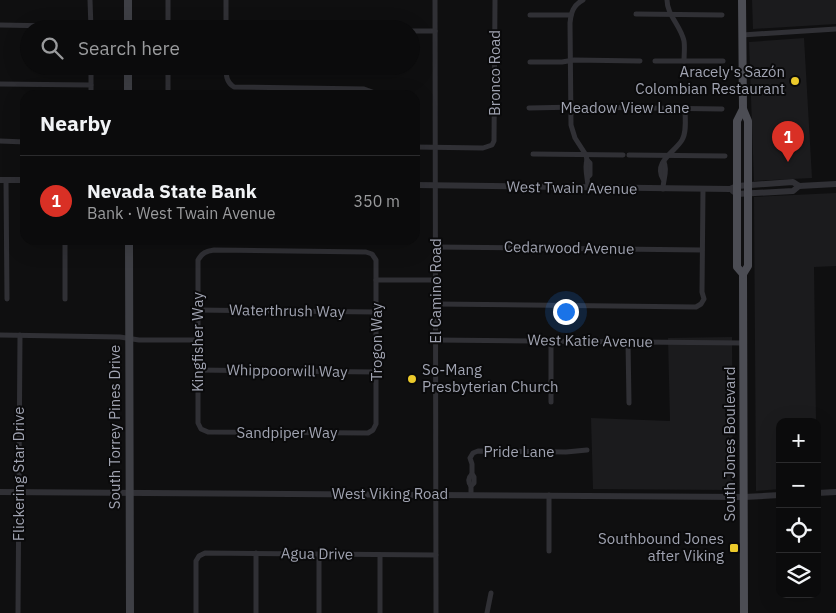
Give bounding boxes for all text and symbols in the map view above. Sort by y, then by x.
search box [20,20,420,75]
street label: Bronco Road [485,30,504,116]
icon: search [38,34,66,62]
text: Search here [78,36,180,60]
place label: Aracely's Sazón Colombian Restaurant [635,62,785,98]
marker: Aracely's Sazón Colombian Restaurant [789,75,801,87]
street label: Meadow View Lane [561,98,689,117]
text: Nearby [40,109,111,137]
pin: 1 [772,121,804,162]
street label: West Twain Avenue [507,177,637,198]
text: Nevada State Bank [87,179,257,203]
text: 1 [51,191,61,211]
text: 350 m [353,191,400,211]
text: Bank · West Twain Avenue [87,203,276,223]
street label: Cedarwood Avenue [504,237,634,258]
street label: El Camino Road [426,238,445,344]
street label: Kingfisher Way [188,292,207,392]
your location [553,299,579,325]
street label: Waterthrush Way [229,300,346,321]
street label: Trogon Way [367,302,386,381]
street label: West Katie Avenue [527,330,653,351]
street label: South Torrey Pines Drive [105,345,124,509]
street label: Whippoorwill Way [226,360,348,381]
place label: So-Mang Presbyterian Church [422,360,559,396]
street label: South Jones Boulevard [720,367,739,521]
marker: So-Mang Presbyterian Church [406,373,418,385]
street label: Flickering Star Drive [9,407,28,541]
map controls [776,418,821,598]
button: + [776,418,821,463]
street label: Sandpiper Way [236,423,338,442]
street label: Pride Lane [484,442,554,461]
button: − [776,463,821,508]
street label: West Viking Road [332,484,448,503]
button: locate [776,508,821,553]
place label: Southbound Jones after Viking [598,529,724,565]
marker: Southbound Jones after Viking [728,542,740,554]
street label: Agua Drive [281,543,353,564]
button: layers [776,553,821,598]

